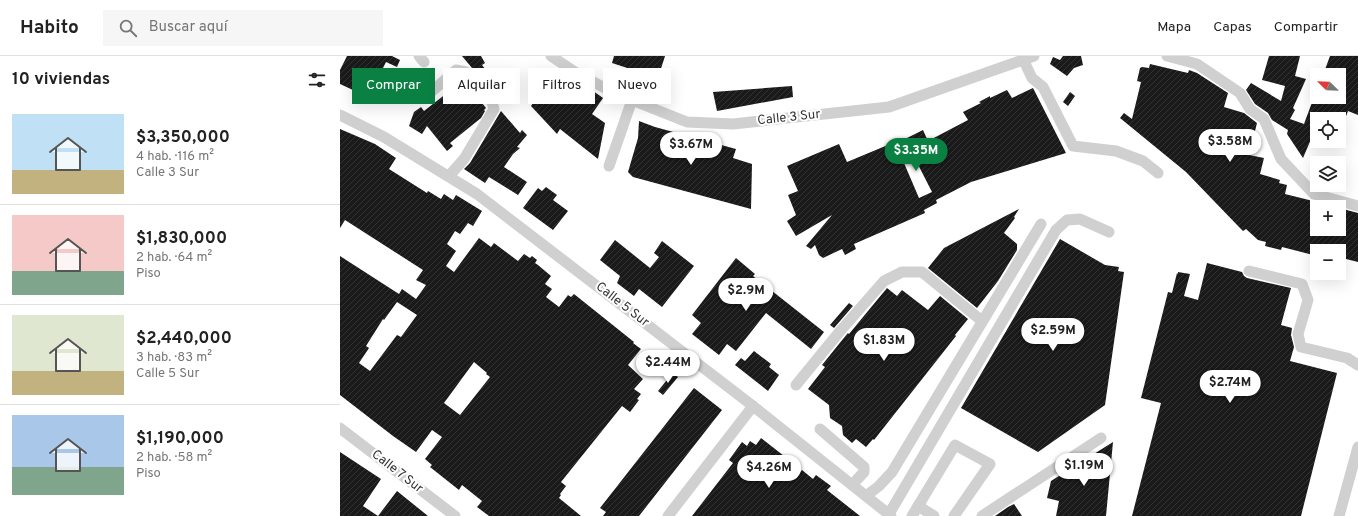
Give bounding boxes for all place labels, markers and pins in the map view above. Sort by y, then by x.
pin: $3.58M [1197,129,1263,163]
pin: $3.67M [658,132,724,166]
pin: $3.35M [883,138,949,172]
pin: $2.9M [718,278,774,312]
pin: $2.59M [1020,318,1086,352]
pin: $1.83M [851,328,917,362]
pin: $2.44M [635,350,701,384]
pin: $2.74M [1197,370,1263,404]
pin: $1.19M [1051,453,1117,487]
pin: $4.26M [736,455,802,489]

